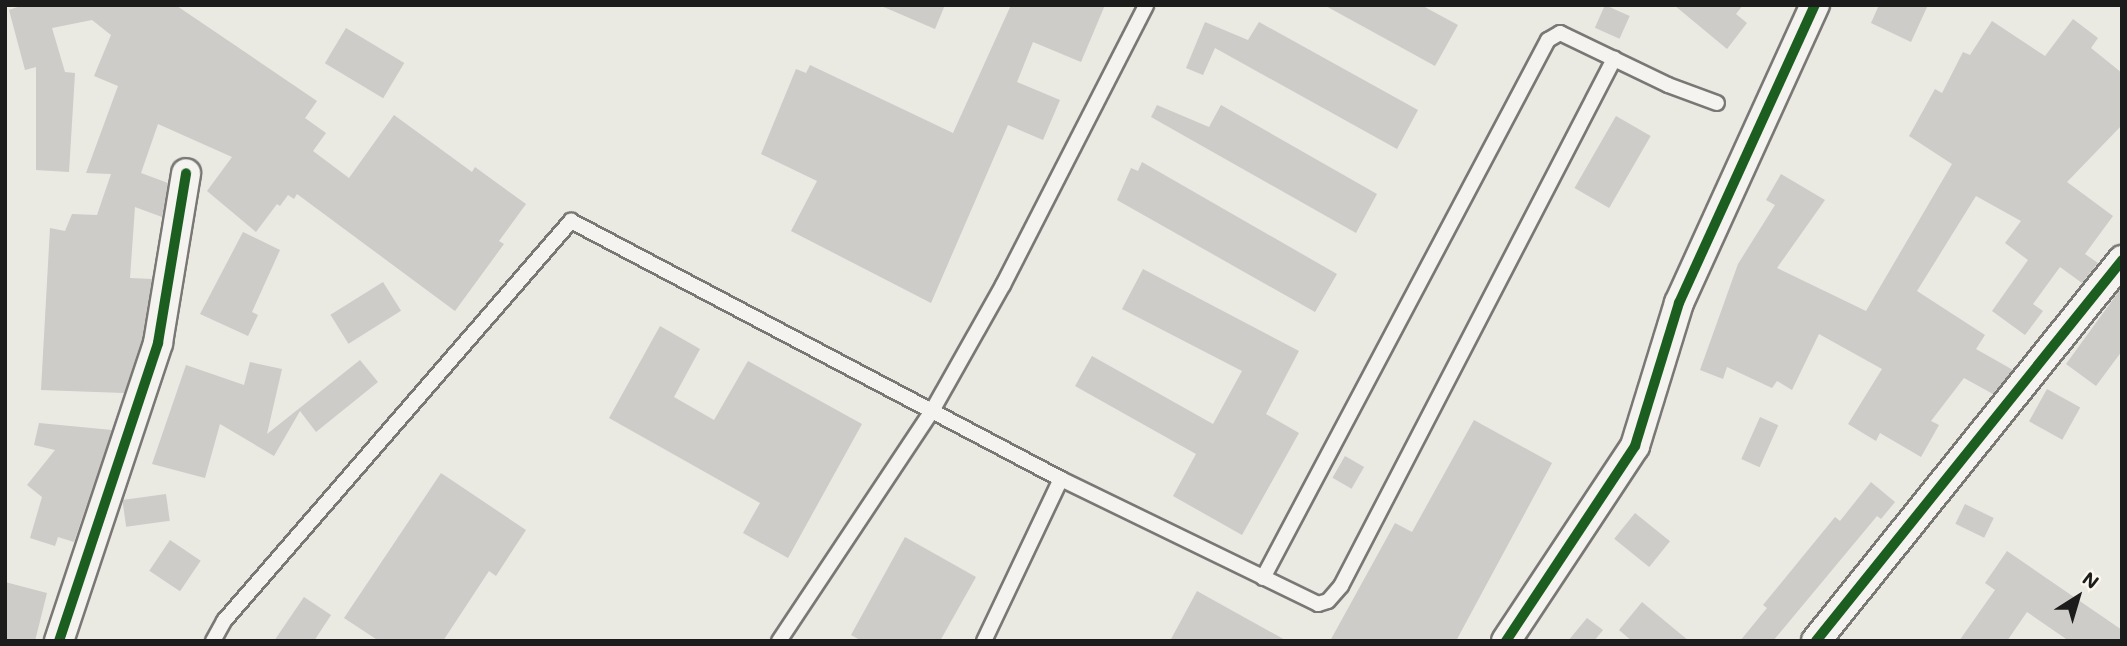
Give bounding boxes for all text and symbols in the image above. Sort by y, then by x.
north arrow [2043,562,2113,632]
text: N [2078,566,2104,594]

